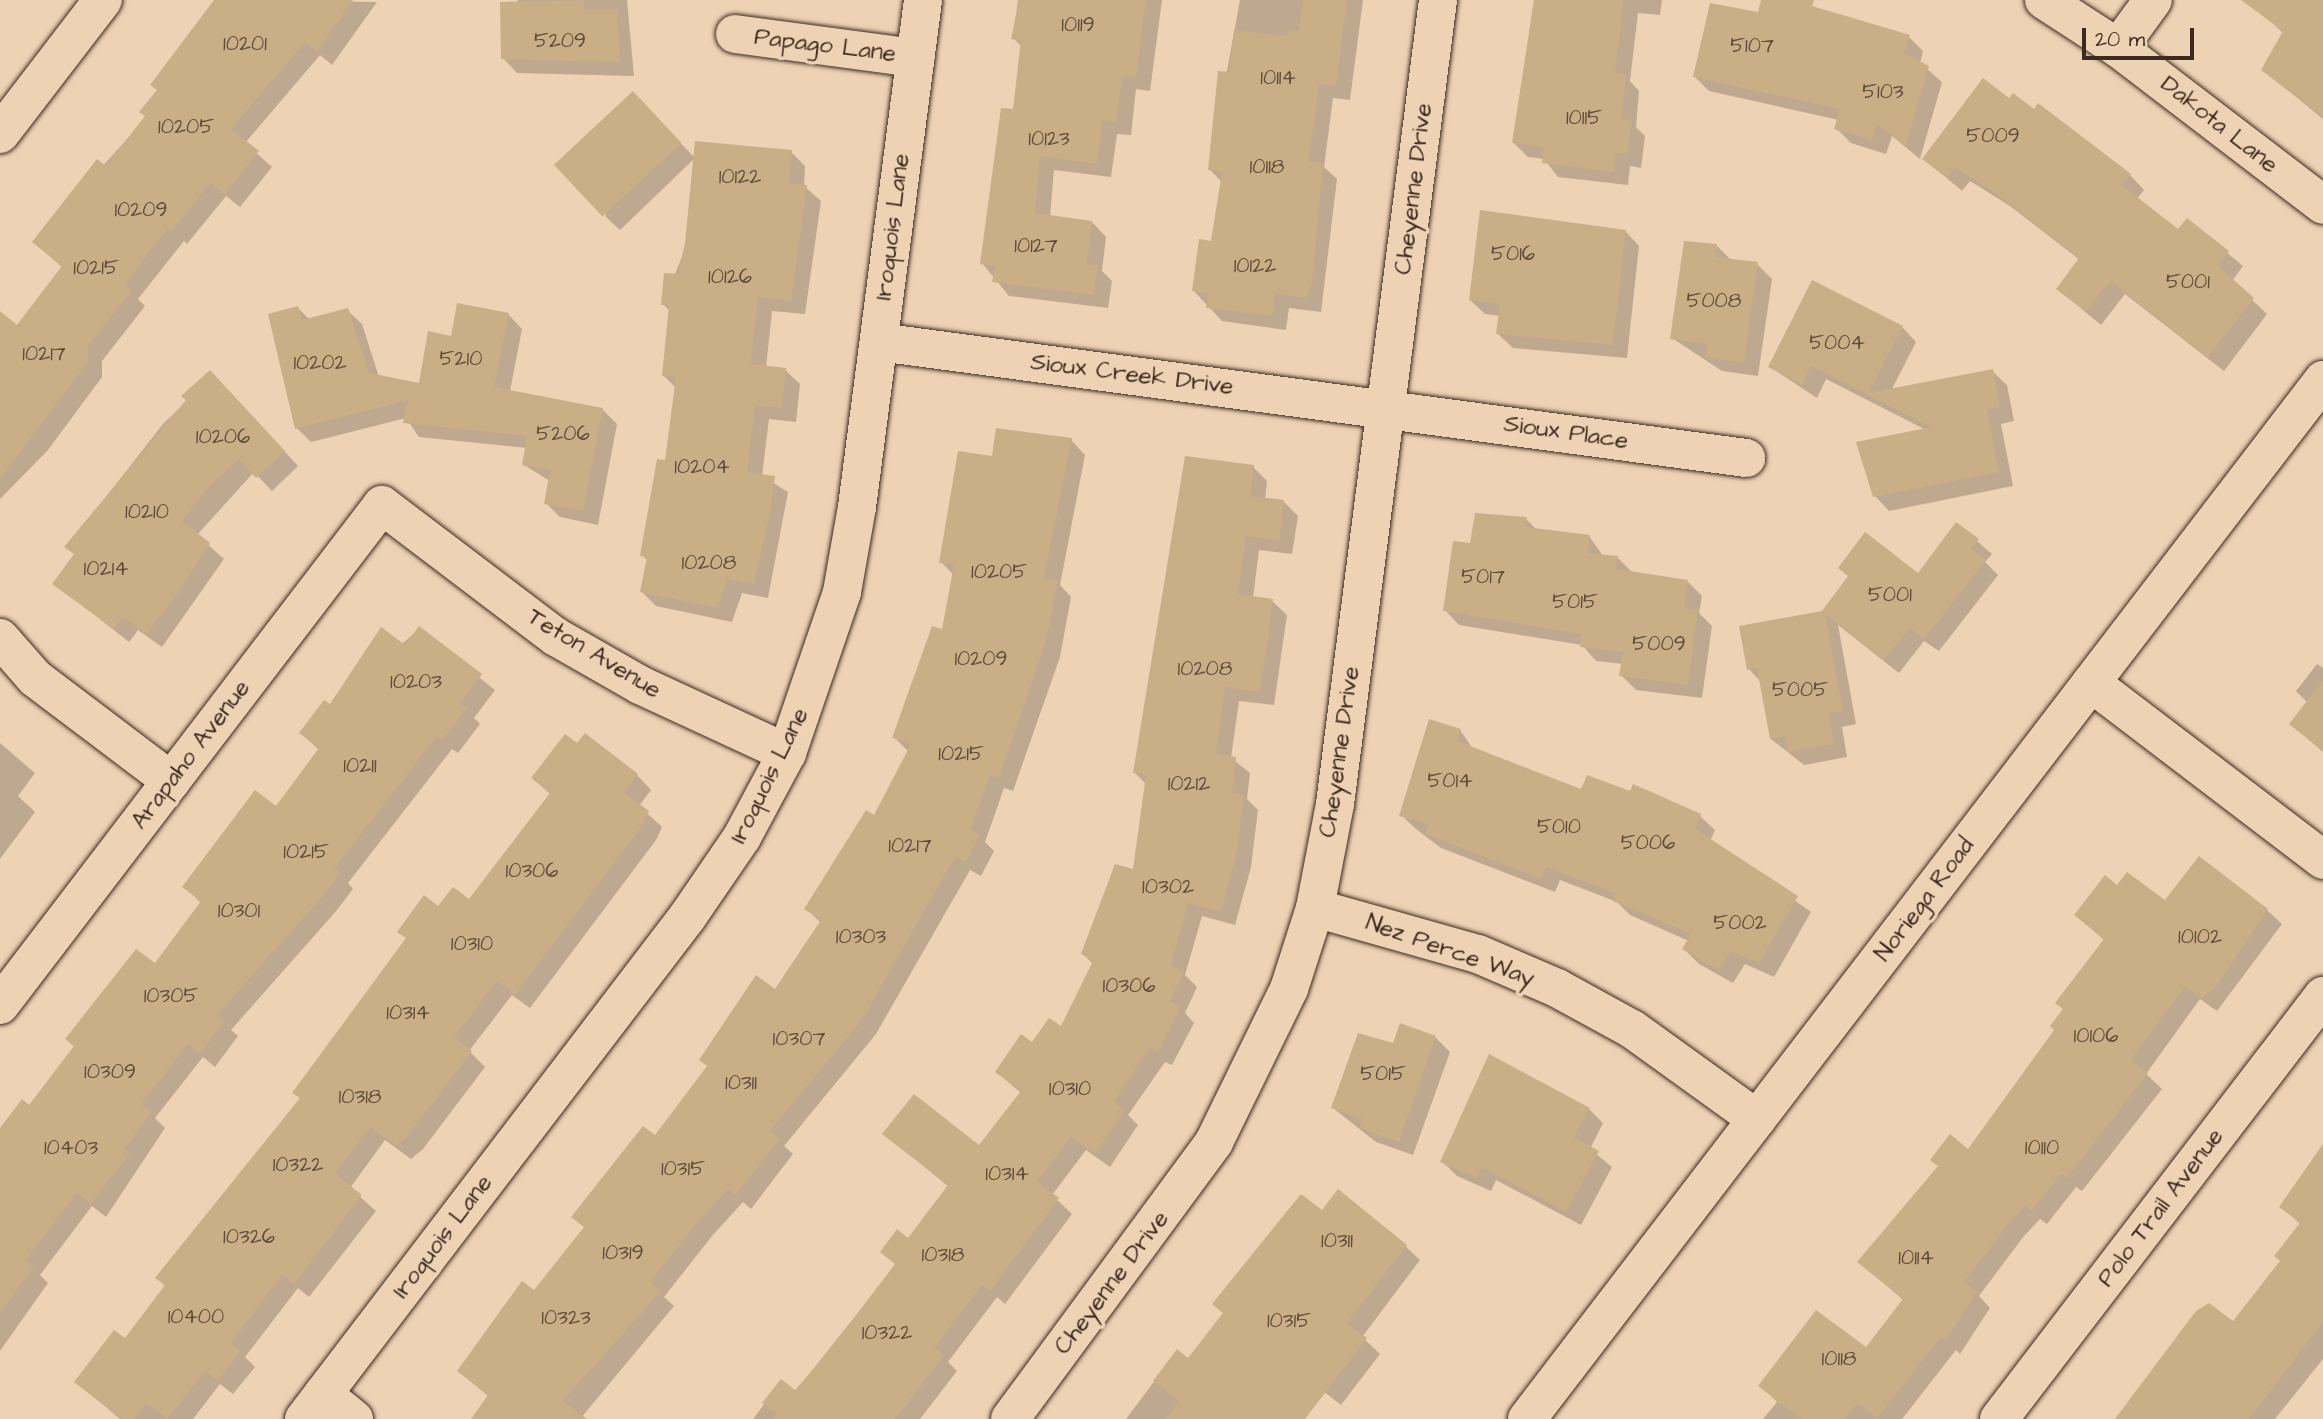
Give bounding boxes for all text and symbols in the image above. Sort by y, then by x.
house number: 10119 [1061,12,1095,38]
scale bar [2085,14,2197,58]
street label: Papago Lane [753,23,897,69]
text: 20 m [2095,25,2145,54]
house number: 5209 [534,28,586,54]
house number: 10201 [223,31,267,57]
house number: 5107 [1730,33,1774,59]
house number: 10114 [1260,65,1296,91]
street label: Dakota Lane [2154,70,2284,180]
house number: 5103 [1862,79,1904,105]
street label: Cheyenne Drive [1389,102,1439,276]
house number: 10115 [1566,105,1602,131]
house number: 10205 [158,114,214,140]
house number: 5009 [1966,123,2020,149]
house number: 10123 [1028,126,1070,152]
street label: Iroquois Lane [870,152,916,302]
house number: 10118 [1250,154,1284,180]
house number: 10122 [719,164,761,190]
house number: 10209 [114,197,168,223]
house number: 10127 [1014,233,1058,259]
house number: 5016 [1491,241,1535,267]
house number: 10122 [1234,253,1276,279]
house number: 10215 [73,255,119,281]
house number: 10126 [708,264,752,290]
house number: 5001 [2166,269,2210,295]
house number: 5008 [1687,288,1741,314]
house number: 5004 [1809,330,1865,356]
house number: 10217 [22,341,66,367]
house number: 5210 [440,346,482,372]
street label: Sioux Creek Drive [1029,348,1235,402]
house number: 10202 [293,350,347,376]
street label: Sioux Place [1502,410,1630,456]
house number: 5206 [536,421,590,447]
house number: 10206 [196,424,250,450]
house number: 10204 [674,454,730,480]
house number: 10210 [125,499,169,525]
house number: 10208 [682,550,736,576]
house number: 10214 [84,556,128,582]
house number: 10205 [971,559,1027,585]
house number: 5017 [1461,564,1505,590]
house number: 5001 [1868,582,1912,608]
house number: 5015 [1552,589,1598,615]
street label: Teton Avenue [522,603,666,705]
house number: 5009 [1632,631,1686,657]
house number: 10209 [954,646,1008,672]
house number: 10208 [1178,656,1232,682]
street label: Cheyenne Drive [1314,665,1366,839]
house number: 10203 [390,669,442,695]
street label: Arapaho Avenue [126,675,256,835]
house number: 5005 [1772,677,1828,703]
street label: Iroquois Lane [725,703,815,849]
house number: 10215 [938,741,984,767]
house number: 10211 [343,753,377,779]
house number: 5014 [1427,768,1473,794]
house number: 10212 [1168,771,1210,797]
house number: 5010 [1537,814,1581,840]
house number: 5006 [1621,830,1675,856]
street label: Noriega Road [1869,832,1981,968]
house number: 10217 [888,833,932,859]
house number: 10215 [283,839,329,865]
house number: 10306 [505,858,559,884]
house number: 10302 [1142,874,1194,900]
house number: 10301 [218,898,260,924]
street label: Nez Perce Way [1362,909,1538,993]
house number: 5002 [1713,910,1767,936]
house number: 10303 [836,924,886,950]
house number: 10102 [2178,924,2222,950]
house number: 10310 [451,931,493,957]
house number: 10306 [1102,973,1156,999]
house number: 10305 [144,983,198,1009]
house number: 10314 [386,1000,430,1026]
house number: 10106 [2073,1023,2119,1049]
house number: 10307 [773,1026,825,1052]
house number: 10309 [84,1059,136,1085]
house number: 5015 [1360,1061,1406,1087]
house number: 10311 [725,1070,757,1096]
house number: 10310 [1049,1076,1091,1102]
house number: 10318 [339,1084,381,1110]
street label: Polo Trail Avenue [2092,1123,2230,1293]
house number: 10403 [44,1135,98,1161]
house number: 10110 [2025,1135,2059,1161]
house number: 10322 [273,1152,323,1178]
house number: 10315 [661,1156,705,1182]
house number: 10314 [985,1161,1029,1187]
street label: Iroquois Lane [387,1169,499,1305]
street label: Cheyenne Drive [1049,1205,1175,1361]
house number: 10326 [223,1224,275,1250]
house number: 10311 [1321,1228,1353,1254]
house number: 10319 [602,1240,644,1266]
house number: 10318 [922,1242,964,1268]
house number: 10114 [1898,1245,1934,1271]
house number: 10400 [168,1304,224,1330]
house number: 10323 [541,1305,591,1331]
house number: 10315 [1267,1308,1311,1334]
house number: 10322 [862,1320,912,1346]
house number: 10118 [1822,1346,1856,1372]

